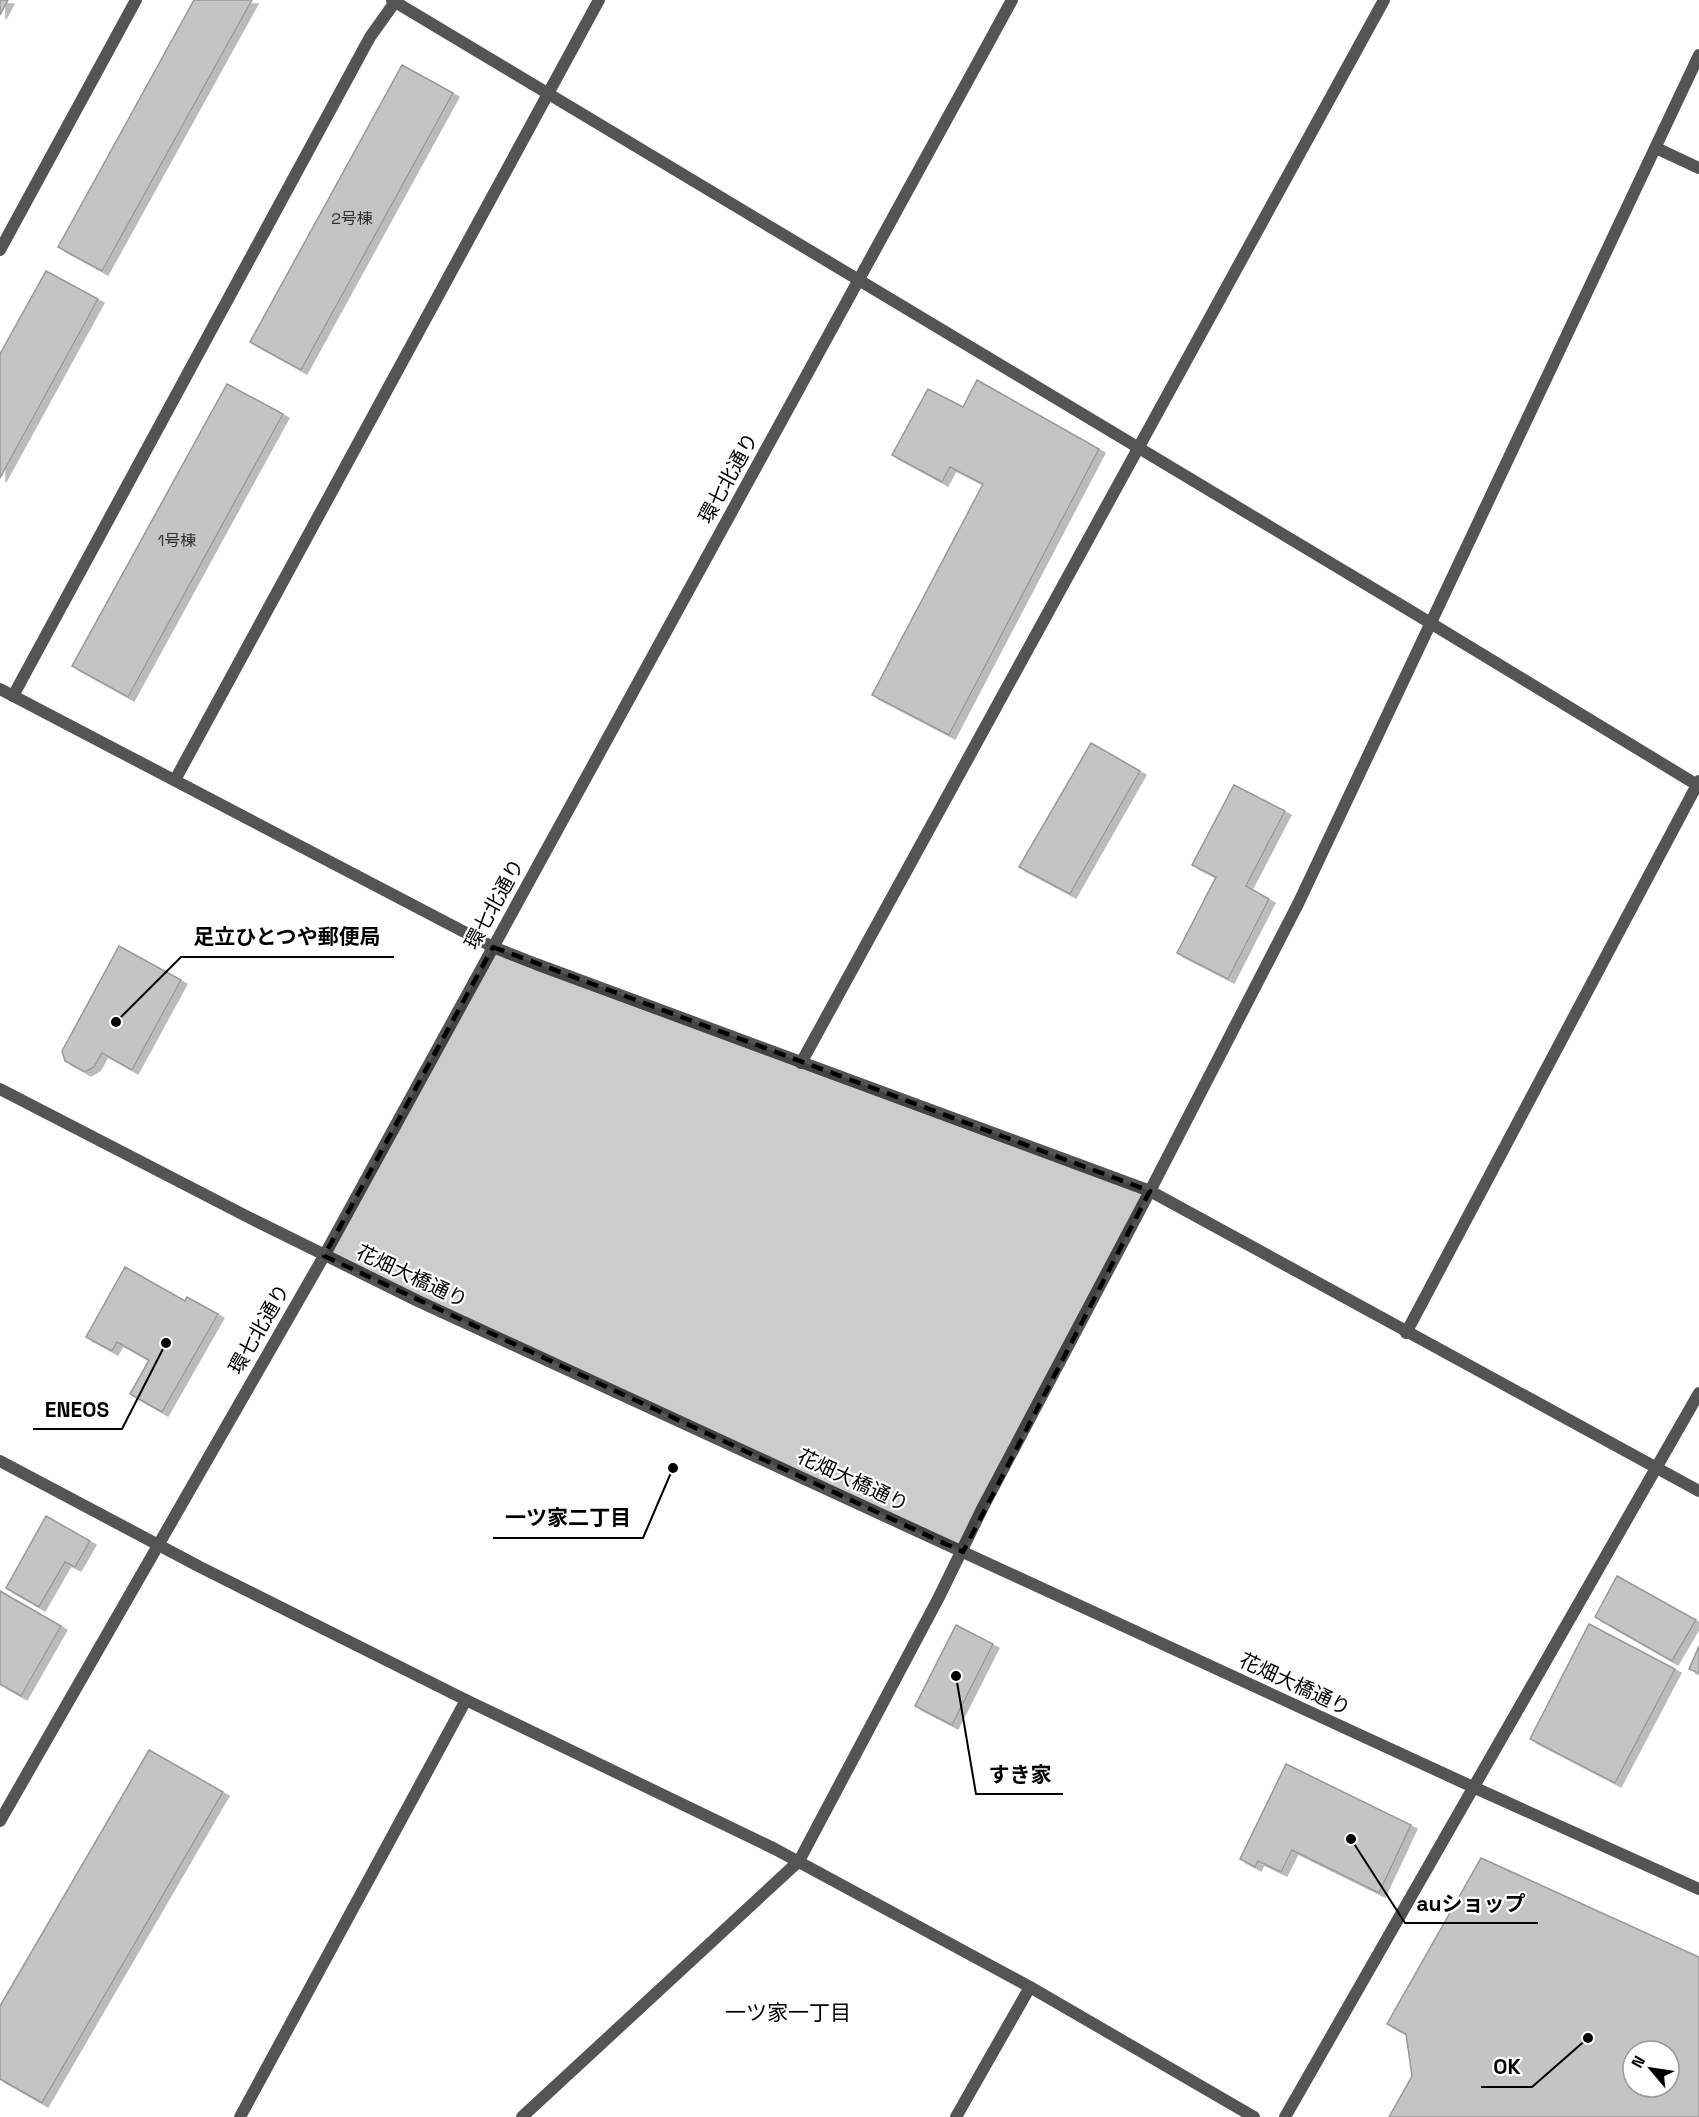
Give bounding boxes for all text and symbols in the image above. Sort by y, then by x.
house number: 2号棟 [331,208,373,229]
street label: 環七北通り [692,428,764,528]
house number: 1号棟 [158,530,196,551]
street label: 環七北通り [458,854,530,954]
callout: 足立ひとつや郵便局 [181,918,394,957]
text: 足立ひとつや郵便局 [193,923,381,950]
street label: 花畑大橋通り [352,1239,472,1313]
street label: 環七北通り [223,1279,295,1379]
callout: ENEOS [33,1390,122,1429]
text: ENEOS [45,1396,109,1423]
street label: 花畑大橋通り [793,1443,913,1517]
callout: 一ツ家二丁目 [493,1499,643,1538]
text: 一ツ家二丁目 [505,1504,631,1531]
street label: 花畑大橋通り [1235,1647,1355,1721]
callout: すき家 [976,1755,1063,1794]
text: すき家 [989,1761,1052,1788]
callout: auショップ [1405,1884,1538,1923]
text: auショップ [1417,1890,1525,1917]
district label: 一ツ家一丁目 [725,1999,851,2026]
north arrow [1621,2039,1681,2099]
callout: OK [1481,2048,1532,2087]
text: N [1627,2052,1650,2072]
text: OK [1493,2053,1522,2080]

